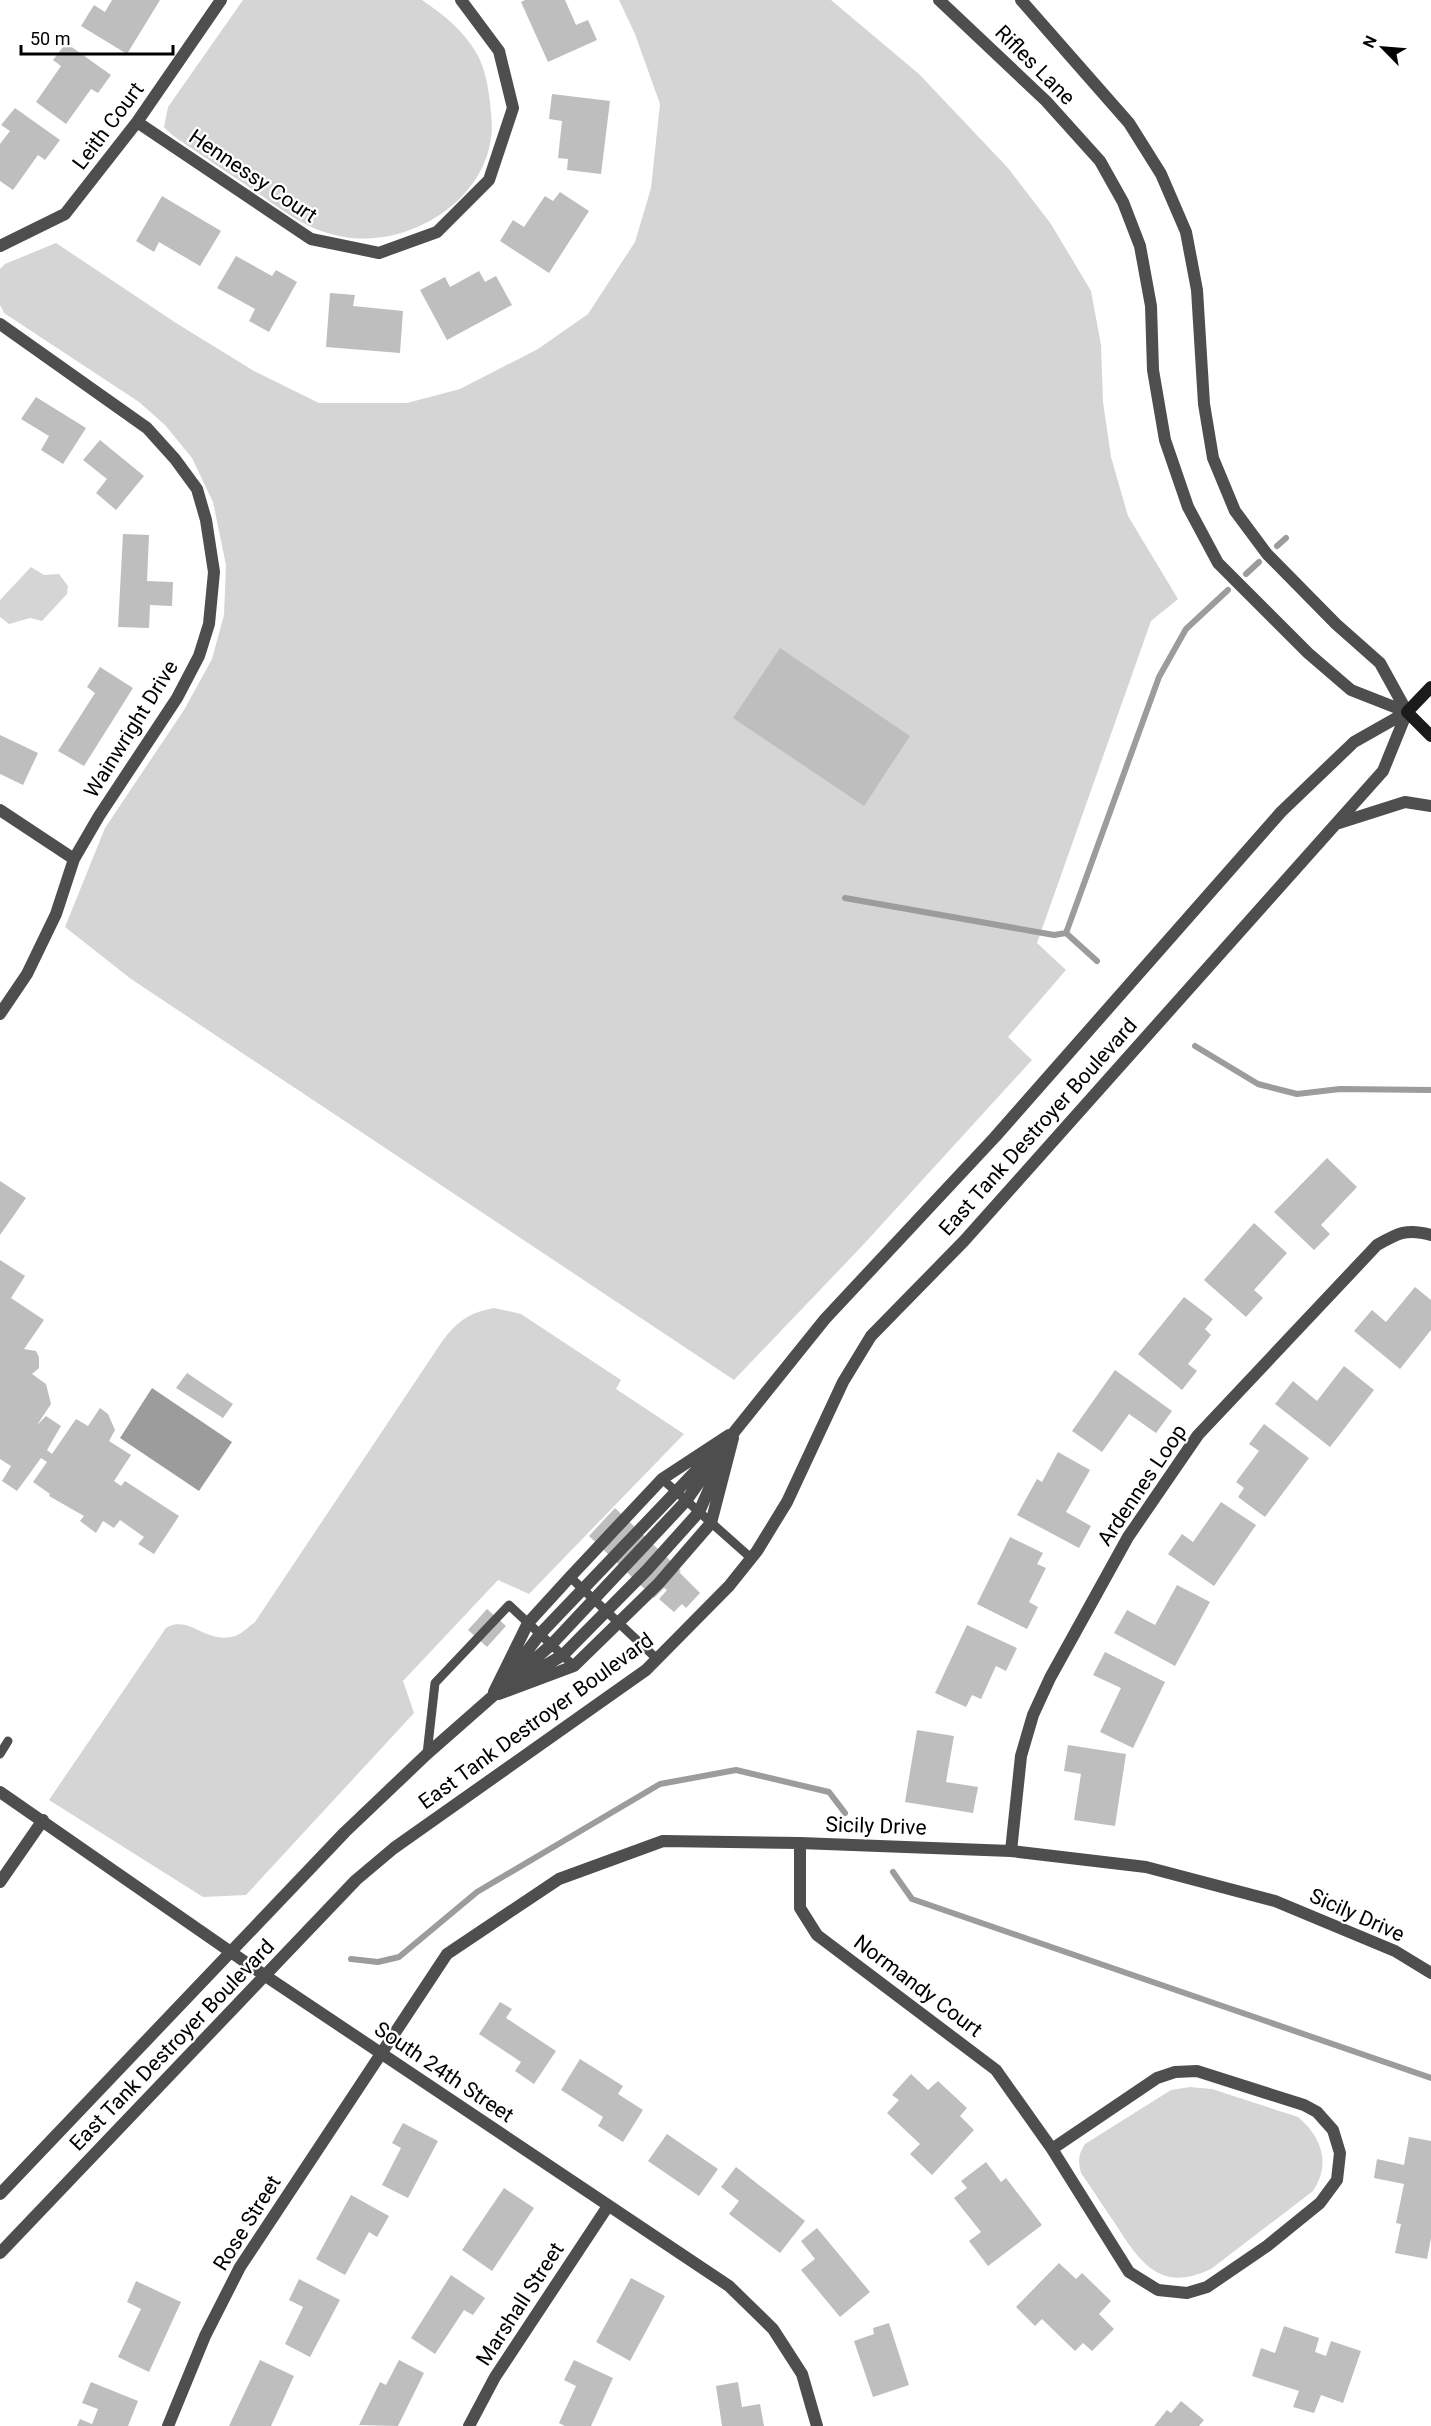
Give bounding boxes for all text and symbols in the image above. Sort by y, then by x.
scale bar [21,18,172,56]
north arrow [1353,18,1413,78]
street label: Rifles Lane [990,20,1080,110]
text: 50 m [30,28,70,49]
text: N [1359,33,1381,51]
street label: Leith Court [67,78,149,174]
street label: Hennessy Court [185,124,322,228]
street label: Wainwright Drive [79,656,183,802]
street label: East Tank Destroyer Boulevard [934,1014,1142,1240]
street label: Ardennes Loop [1093,1420,1191,1550]
street label: East Tank Destroyer Boulevard [414,1628,658,1814]
street label: Sicily Drive [825,1812,927,1840]
street label: Sicily Drive [1306,1883,1408,1947]
street label: Normandy Court [849,1930,987,2042]
street label: East Tank Destroyer Boulevard [65,1935,279,2155]
street label: South 24th Street [370,2017,518,2127]
street label: Rose Street [208,2171,286,2275]
street label: Marshall Street [471,2238,569,2370]

